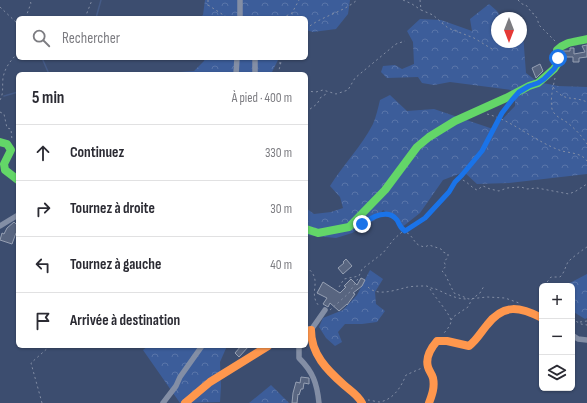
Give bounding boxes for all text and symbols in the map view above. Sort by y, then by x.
north arrow [491,12,527,48]
search box [16,16,308,60]
icon: search [30,27,52,49]
text: Rechercher [62,29,120,48]
route start [549,49,567,67]
text: 5 min [32,88,64,108]
text: À pied · 400 m [232,90,292,106]
icon: ahead [32,142,54,164]
text: Continuez [70,143,124,162]
text: 330 m [265,145,292,161]
icon: right [32,198,54,220]
text: Tournez à droite [70,199,155,218]
text: 30 m [270,201,292,217]
route end [353,215,371,233]
icon: left [32,254,54,276]
text: Tournez à gauche [70,255,161,274]
text: 40 m [270,257,292,273]
map controls [539,283,575,391]
button: + [539,283,575,319]
icon: arrive [32,310,54,332]
text: Arrivée à destination [70,311,180,330]
button: − [539,319,575,355]
button: layers [539,355,575,391]

